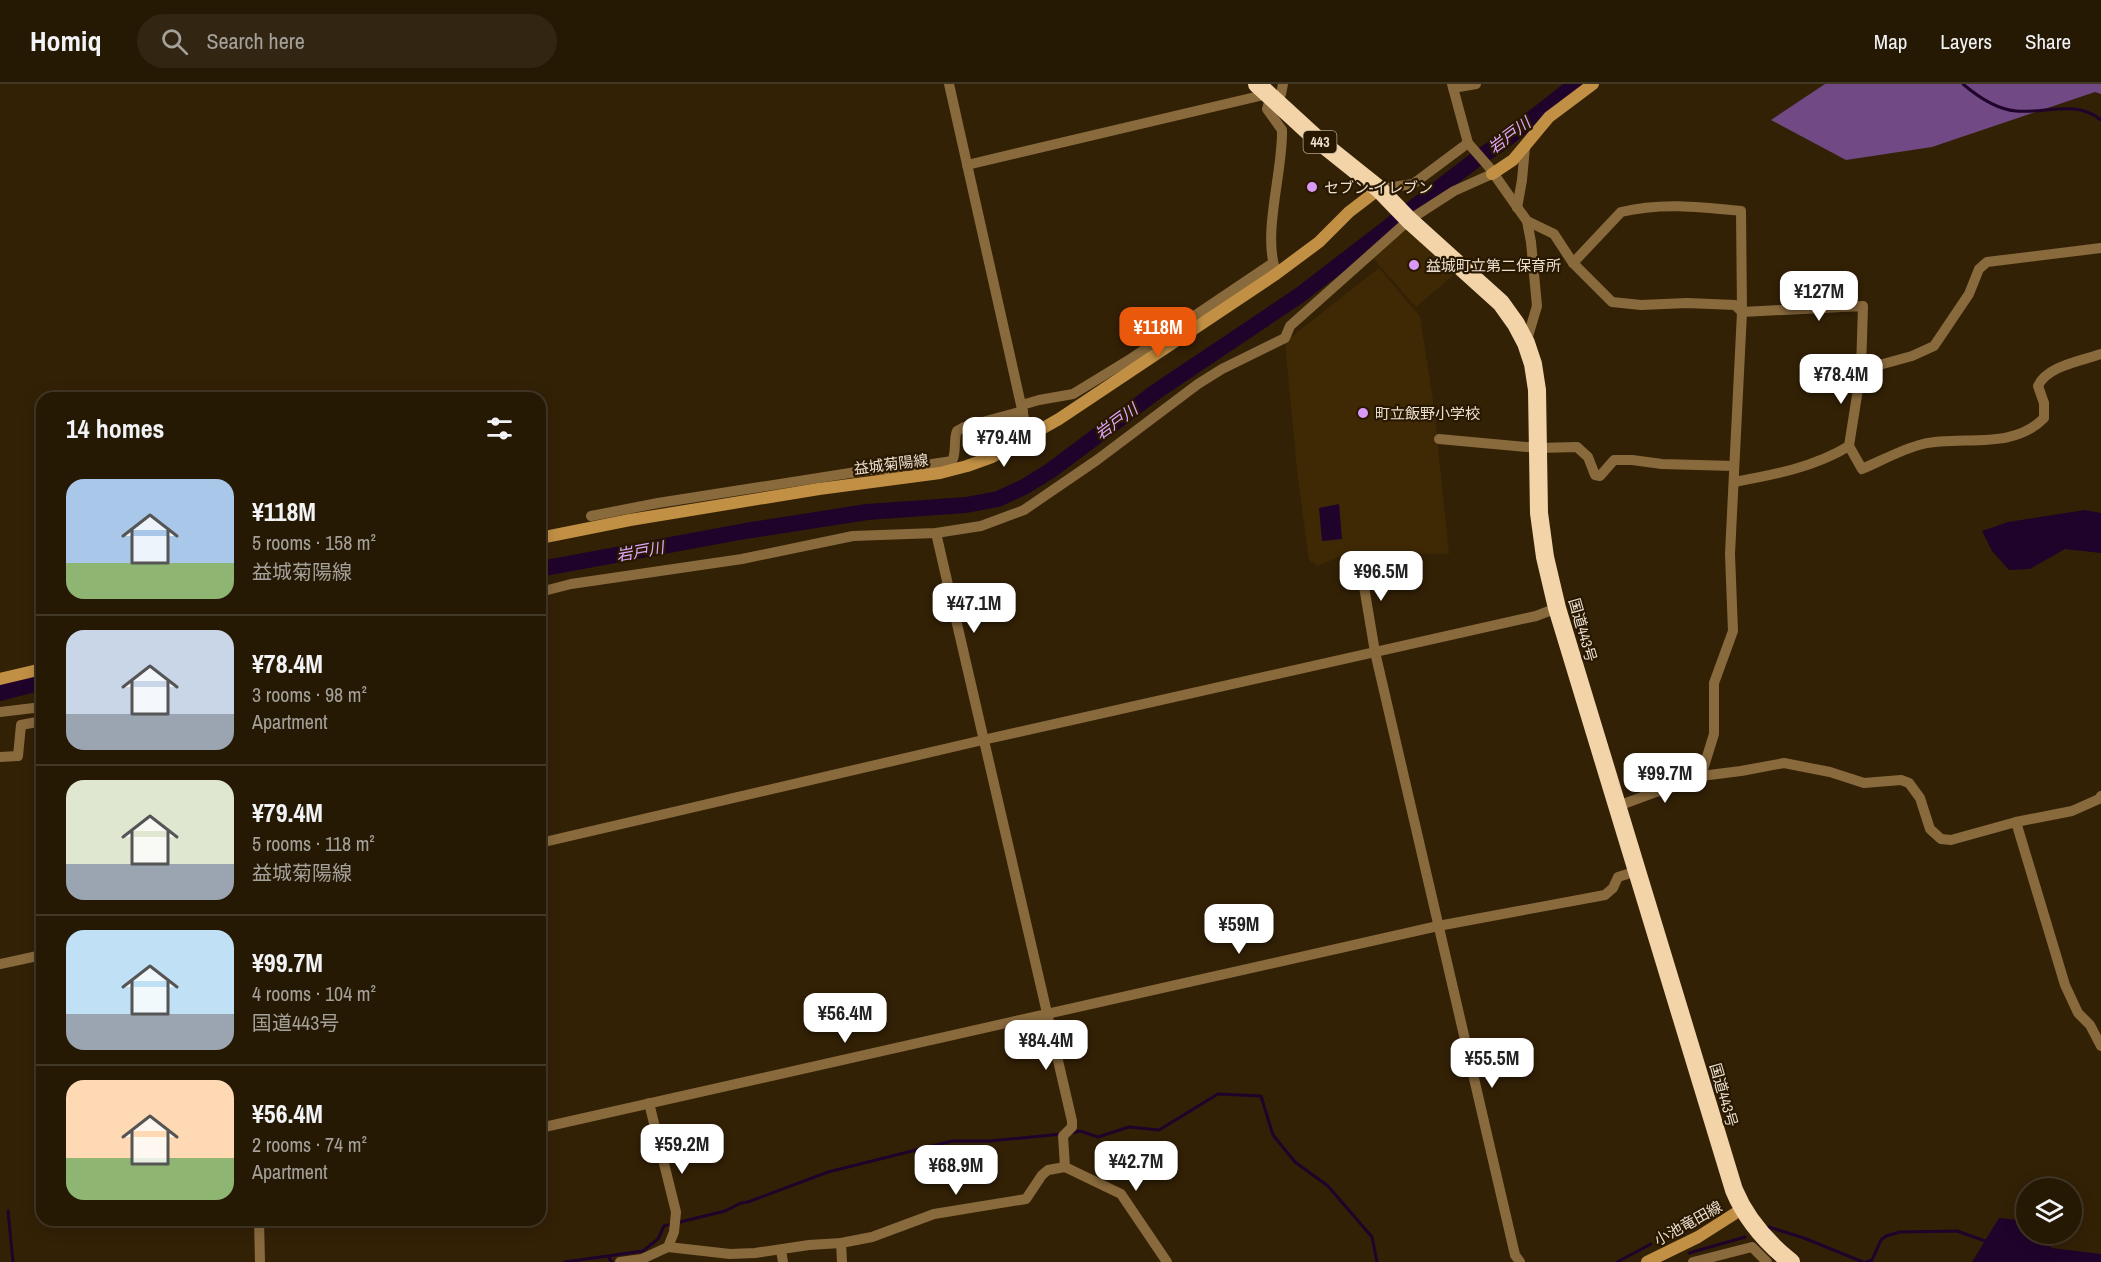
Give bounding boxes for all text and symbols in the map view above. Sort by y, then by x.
search box [137,14,557,68]
text: Homiq [30,22,101,60]
icon: search [158,25,191,58]
text: Search here [206,26,305,56]
text: Map [1874,27,1907,56]
text: Layers [1940,27,1992,56]
text: Share [2025,27,2071,56]
water label: 岩戸川 [1483,111,1536,158]
road number: 443 [1304,131,1336,153]
place label: セブン-イレブン [1324,177,1433,198]
marker: セブン-イレブン [1305,180,1319,194]
place label: 益城町立第二保育所 [1426,255,1561,276]
marker: 益城町立第二保育所 [1407,258,1421,272]
pin: ¥127M [1777,271,1861,322]
text: ¥127M [1794,277,1844,304]
pin: ¥118M [1116,307,1200,358]
text: ¥118M [1133,313,1183,340]
pin: ¥78.4M [1792,354,1890,405]
text: ¥78.4M [1814,360,1868,387]
water label: 岩戸川 [1090,397,1143,444]
place label: 町立飯野小学校 [1375,403,1480,424]
marker: 町立飯野小学校 [1356,406,1370,420]
text: 14 homes [66,411,164,446]
icon: filters [483,412,516,445]
pin: ¥79.4M [955,417,1053,468]
text: ¥79.4M [977,423,1031,450]
street label: 益城菊陽線 [852,449,930,479]
text: ¥118M [252,494,316,529]
icon: home [114,503,186,575]
text: 5 rooms · 158 m² [252,529,376,556]
water label: 岩戸川 [614,536,668,566]
pin: ¥96.5M [1332,551,1430,602]
text: ¥96.5M [1354,557,1408,584]
text: 益城菊陽線 [252,558,352,585]
pin: ¥47.1M [925,583,1023,634]
text: ¥47.1M [947,589,1001,616]
street label: 国道443号 [1564,596,1602,664]
text: ¥78.4M [252,646,323,681]
icon: home [114,654,186,726]
text: 3 rooms · 98 m² [252,681,367,708]
text: Apartment [252,708,328,735]
pin: ¥99.7M [1616,753,1714,804]
text: ¥99.7M [1638,759,1692,786]
text: ¥79.4M [252,795,323,830]
icon: home [114,804,186,876]
text: 5 rooms · 118 m² [252,830,375,857]
text: 益城菊陽線 [252,859,352,886]
pin: ¥59M [1203,904,1275,955]
text: ¥59M [1218,910,1260,937]
text: ¥99.7M [252,945,323,980]
icon: home [114,954,186,1026]
text: 4 rooms · 104 m² [252,980,376,1007]
pin: ¥56.4M [796,993,894,1044]
text: ¥56.4M [818,999,872,1026]
text: 国道443号 [252,1009,339,1036]
pin: ¥84.4M [997,1020,1095,1071]
text: ¥84.4M [1019,1026,1073,1053]
pin: ¥55.5M [1443,1038,1541,1089]
text: ¥55.5M [1465,1044,1519,1071]
street label: 国道443号 [1705,1061,1743,1129]
text: ¥56.4M [252,1096,323,1131]
icon: home [114,1104,186,1176]
pin: ¥59.2M [633,1124,731,1175]
text: ¥59.2M [655,1130,709,1157]
text: 2 rooms · 74 m² [252,1131,367,1158]
pin: ¥42.7M [1087,1141,1185,1192]
pin: ¥68.9M [907,1145,1005,1196]
text: ¥42.7M [1109,1147,1163,1174]
text: ¥68.9M [929,1151,983,1178]
text: Apartment [252,1158,328,1185]
map controls [2016,1178,2082,1244]
button: layers [2016,1178,2082,1244]
street label: 小池竜田線 [1650,1196,1726,1250]

